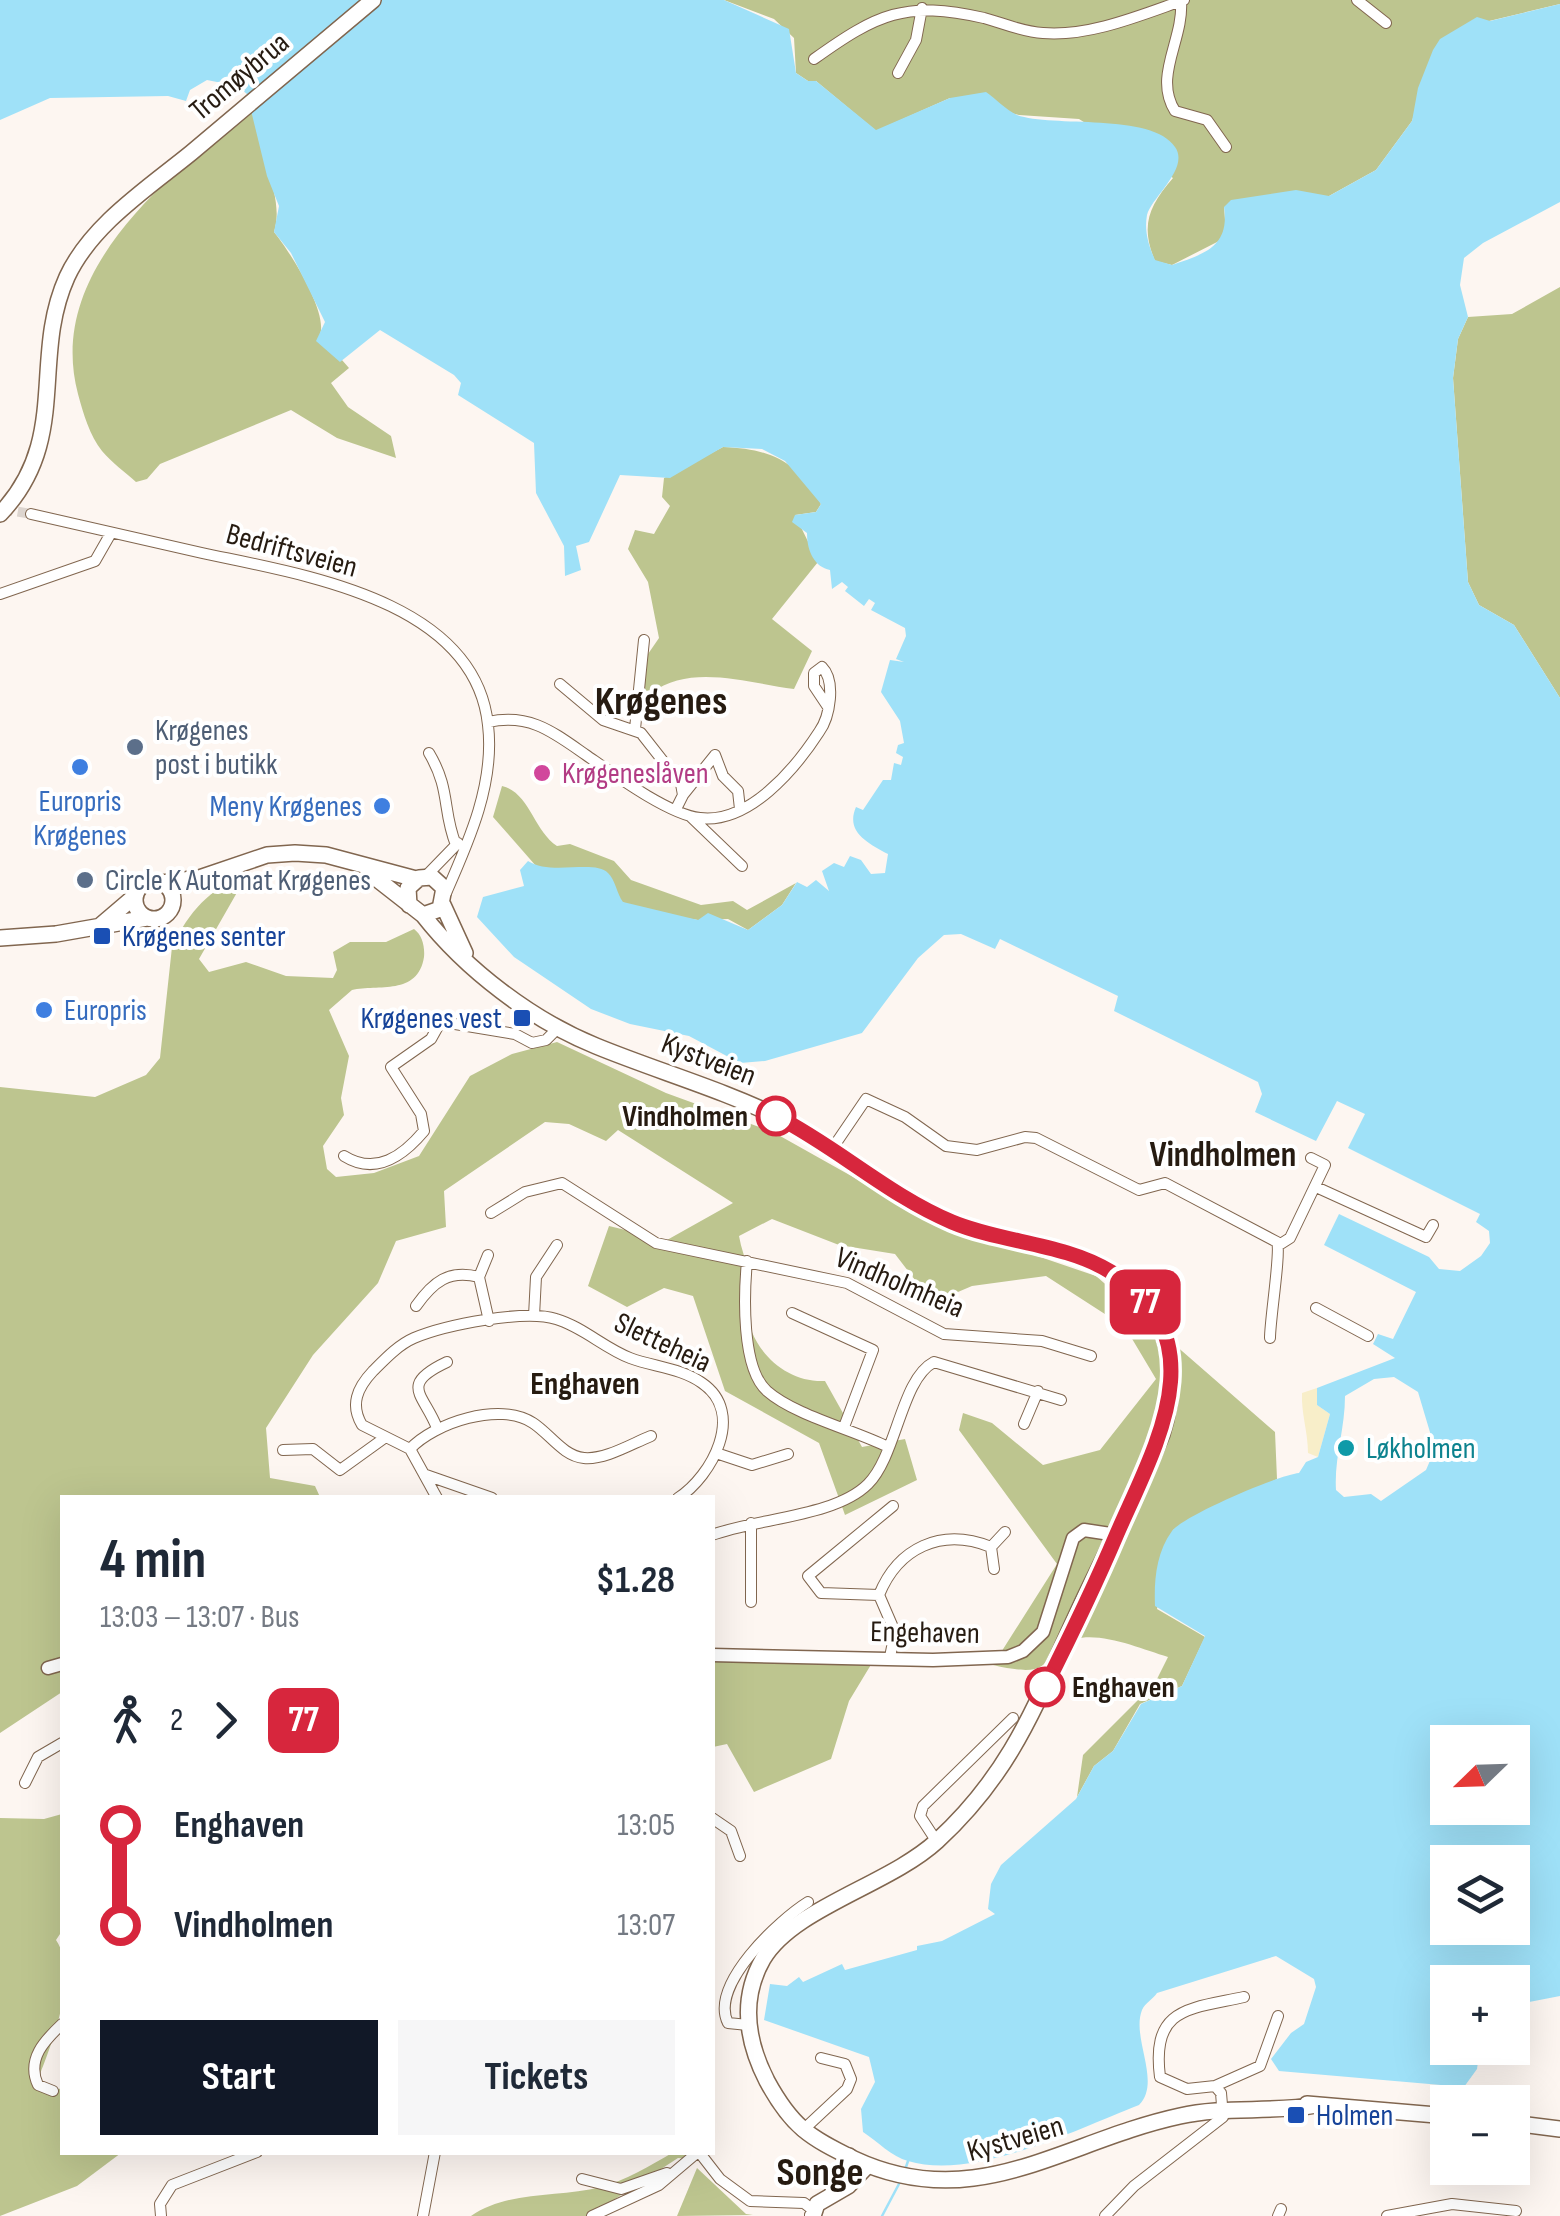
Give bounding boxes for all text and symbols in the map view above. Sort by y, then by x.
street label: Tromøybrua [183,25,297,129]
street label: Bedriftsveien [222,516,361,586]
district label: Krøgenes [595,678,727,726]
place label: Krøgenes post i butikk [155,713,278,783]
marker: Krøgenes post i butikk [124,736,146,758]
marker: Europris Krøgenes [69,756,91,778]
place label: Krøgeneslåven [562,756,709,792]
marker: Krøgeneslåven [531,762,553,784]
place label: Europris Krøgenes [33,784,127,854]
place label: Meny Krøgenes [210,789,362,825]
marker: Meny Krøgenes [371,795,393,817]
place label: Circle K Automat Krøgenes [105,863,371,899]
marker: Circle K Automat Krøgenes [74,869,96,891]
place label: Krøgenes senter [122,919,286,955]
marker: Krøgenes senter [91,925,113,947]
place label: Europris [64,993,147,1029]
marker: Europris [33,999,55,1021]
place label: Krøgenes vest [360,1001,502,1037]
marker: Krøgenes vest [511,1007,533,1029]
street label: Kystveien [656,1026,761,1094]
marker: Vindholmen [757,1097,795,1135]
place label: Vindholmen [622,1099,748,1135]
district label: Vindholmen [1150,1134,1296,1177]
street label: Vindholmheia [830,1240,970,1326]
line badge: 77 [1100,1270,1190,1334]
text: 77 [1130,1281,1160,1324]
street label: Sletteheia [609,1305,717,1381]
district label: Enghaven [530,1365,640,1404]
place label: Løkholmen [1366,1431,1476,1467]
marker: Løkholmen [1335,1437,1357,1459]
text: 4 min [100,1527,206,1594]
text: $1.28 [596,1558,675,1603]
text: 13:03 – 13:07 · Bus [100,1598,300,1637]
street label: Engehaven [870,1614,980,1652]
marker: Enghaven [1026,1668,1064,1706]
place label: Enghaven [1072,1670,1175,1706]
icon: walk [100,1693,155,1748]
icon: forward [198,1693,253,1748]
text: 77 [288,1699,319,1742]
text: 2 [170,1701,183,1740]
north arrow [1430,1725,1530,1825]
map controls [1430,1725,1530,2185]
text: Enghaven [174,1803,304,1848]
text: 13:05 [617,1806,675,1845]
button: layers [1430,1845,1530,1945]
text: Vindholmen [174,1903,333,1948]
text: 13:07 [617,1906,675,1945]
button: + [1430,1965,1530,2065]
button: Start [100,2020,378,2135]
button: Tickets [398,2020,675,2135]
button: − [1430,2085,1530,2185]
place label: Holmen [1316,2098,1393,2134]
marker: Holmen [1285,2104,1307,2126]
street label: Kystveien [963,2108,1067,2170]
district label: Songe [777,2149,863,2197]

